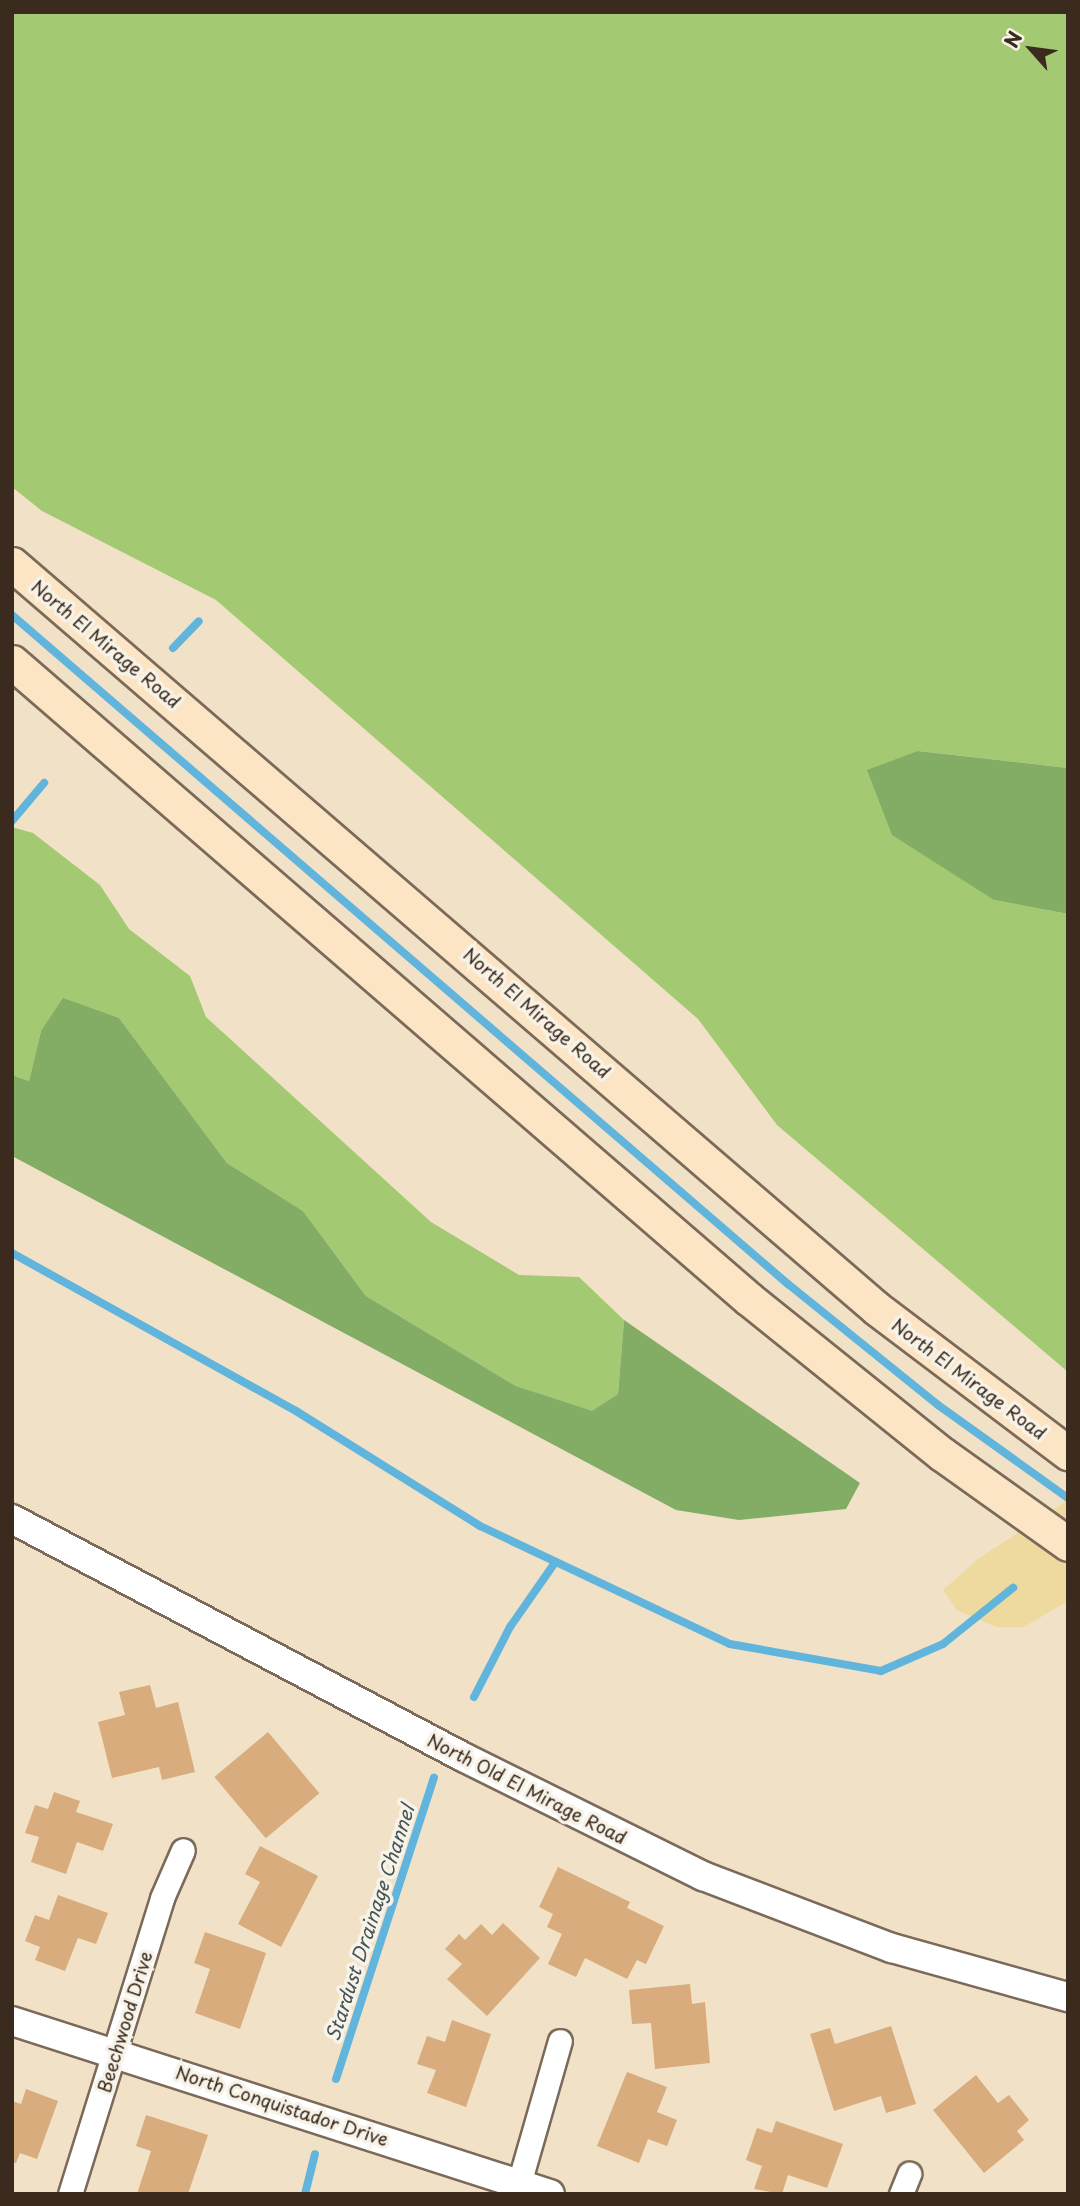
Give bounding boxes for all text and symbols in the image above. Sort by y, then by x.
north arrow [996,14,1066,84]
text: N [997,26,1028,52]
street label: North El Mirage Road [27,575,185,713]
street label: North El Mirage Road [459,943,615,1083]
street label: North El Mirage Road [887,1314,1051,1444]
street label: North Old El Mirage Road [422,1728,632,1850]
water label: Stardust Drainage Channel [321,1801,419,2045]
street label: Beechwood Drive [93,1948,157,2096]
street label: North Conquistador Drive [172,2061,392,2151]

